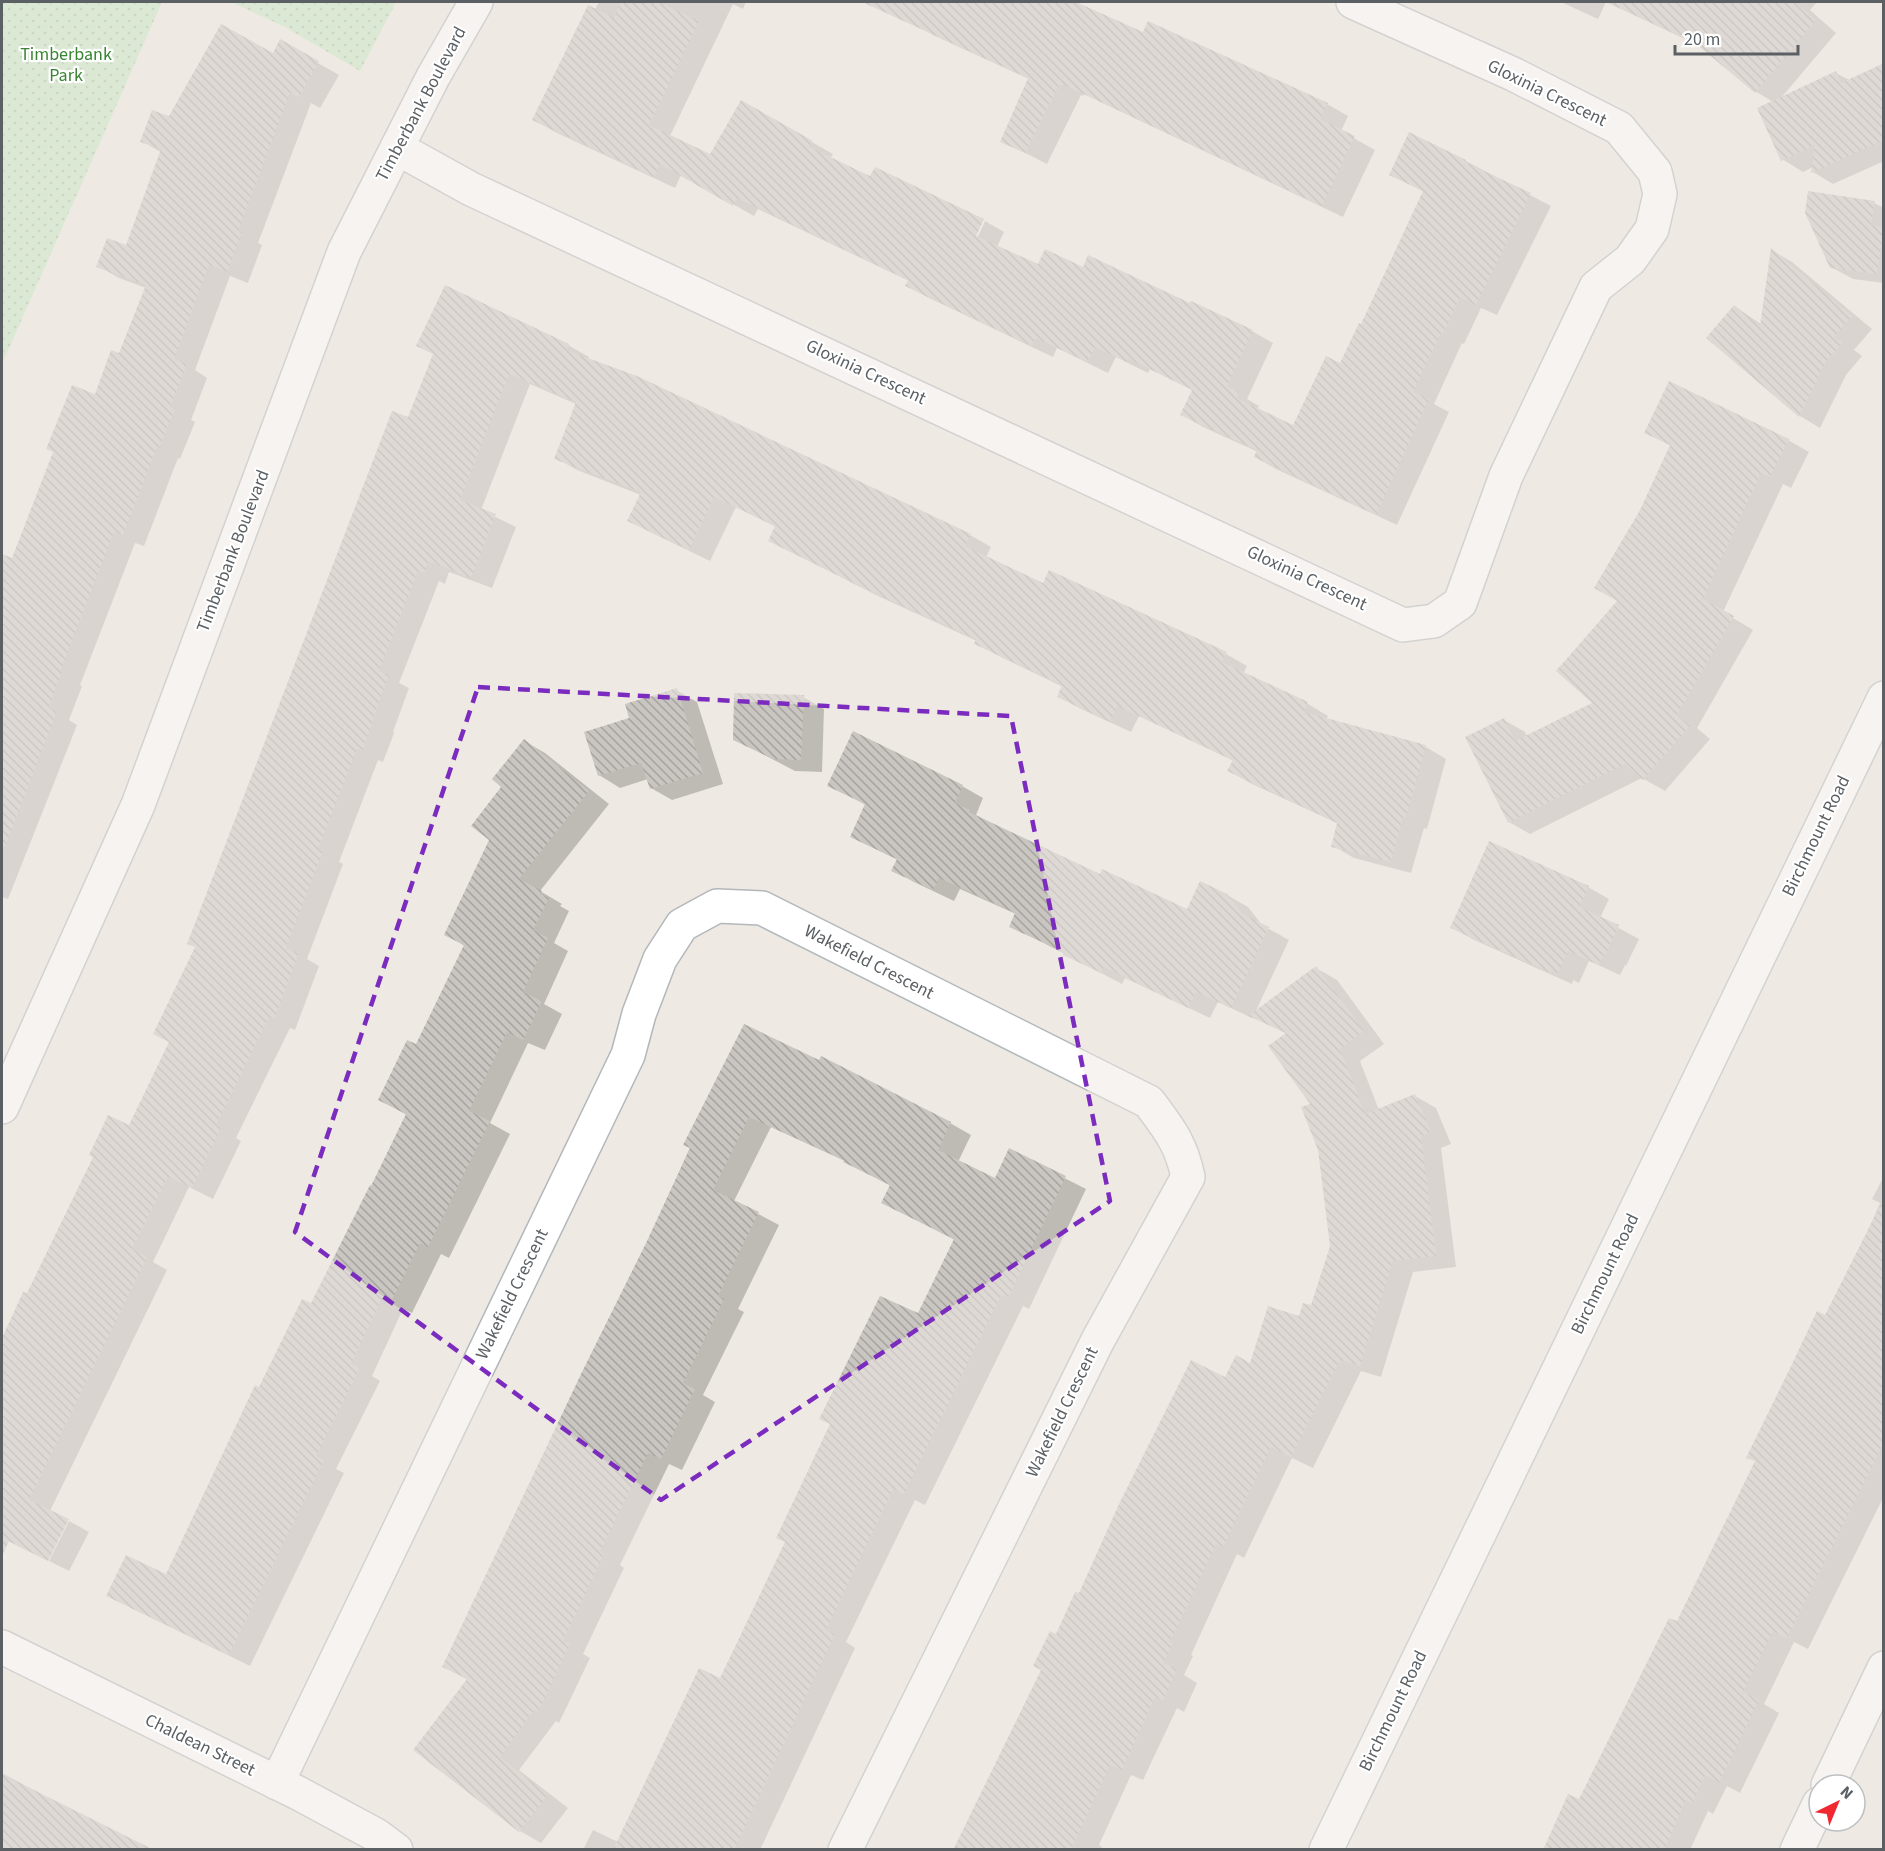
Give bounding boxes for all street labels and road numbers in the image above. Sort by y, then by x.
street label: Timberbank Boulevard [370,22,472,186]
street label: Gloxinia Crescent [1483,53,1611,133]
street label: Gloxinia Crescent [802,333,930,411]
street label: Timberbank Boulevard [190,466,276,636]
street label: Gloxinia Crescent [1243,539,1371,617]
street label: Birchmount Road [1776,771,1856,901]
street label: Wakefield Crescent [800,918,938,1006]
street label: Birchmount Road [1565,1209,1645,1339]
street label: Wakefield Crescent [469,1224,555,1364]
street label: Wakefield Crescent [1019,1342,1105,1482]
street label: Birchmount Road [1353,1646,1433,1776]
street label: Chaldean Street [141,1707,259,1783]

